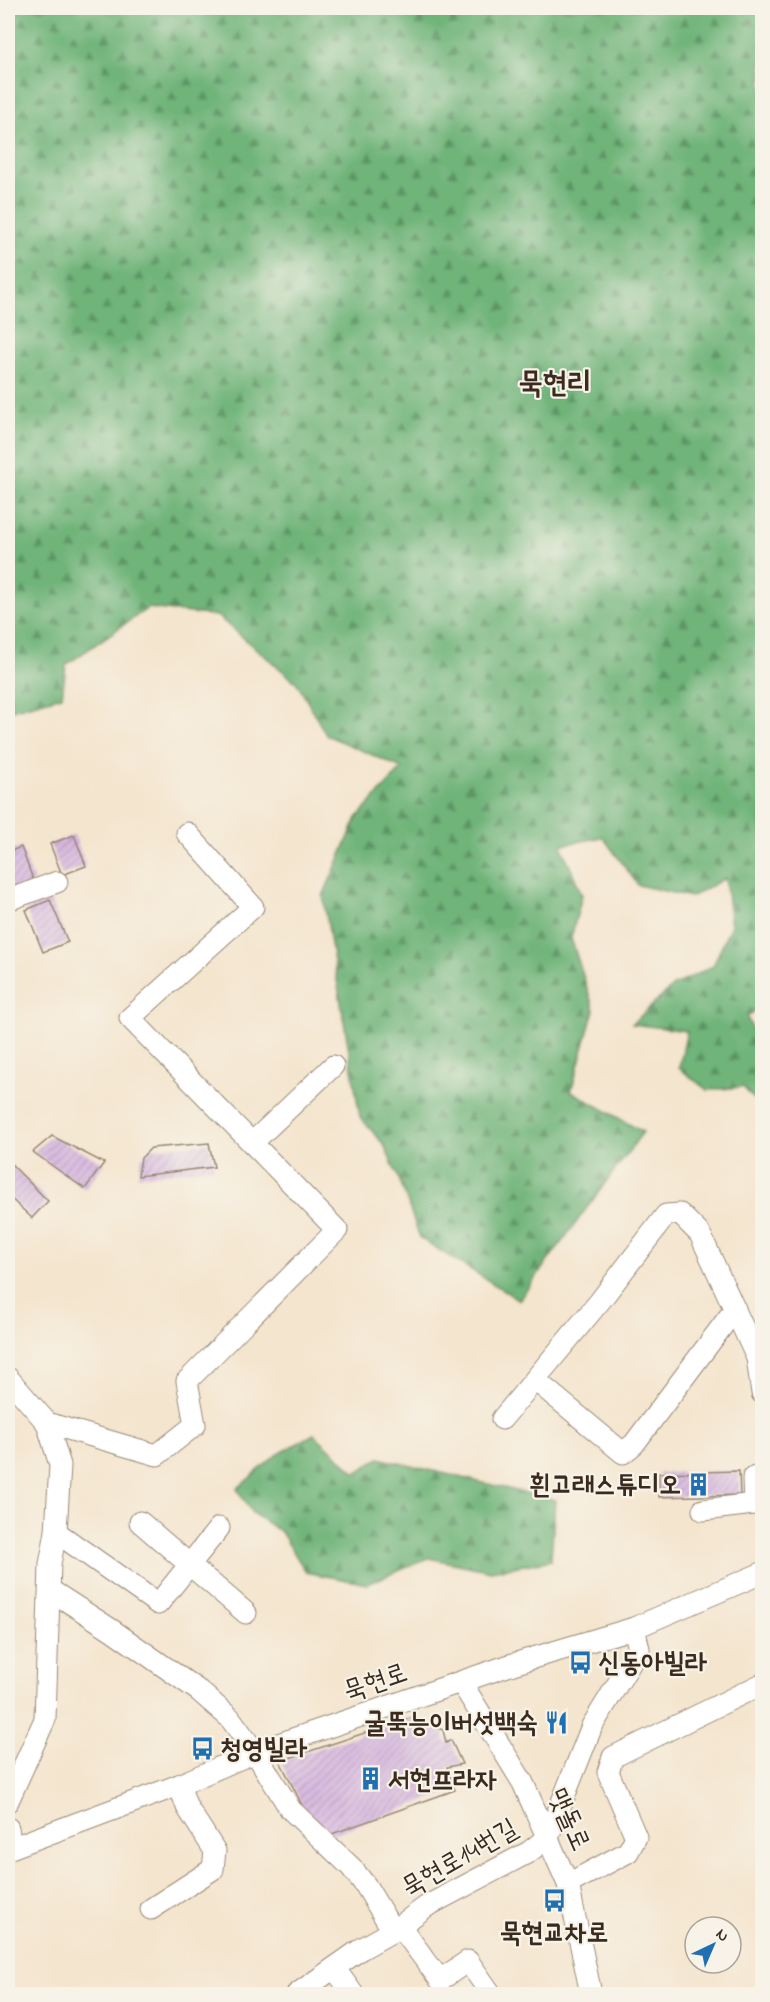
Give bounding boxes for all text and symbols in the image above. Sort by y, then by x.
district label: 묵현리 [519,363,591,407]
place label: 흰고래스튜디오 [529,1467,681,1506]
building icon: 흰고래스튜디오 [686,1471,712,1497]
place label: 신동아빌라 [598,1645,707,1684]
bus stop icon: 신동아빌라 [567,1649,593,1675]
street label: 묵현로 [339,1654,413,1712]
place label: 굴뚝능이버섯백숙 [364,1705,538,1744]
restaurant icon: 굴뚝능이버섯백숙 [543,1709,569,1735]
place label: 청영빌라 [220,1731,307,1770]
bus stop icon: 청영빌라 [189,1735,215,1761]
place label: 서현프라자 [388,1762,497,1801]
building icon: 서현프라자 [357,1766,383,1792]
street label: 맷돌로 [537,1782,599,1858]
street label: 묵현로14번길 [395,1810,526,1908]
bus stop icon: 묵현교차로 [541,1887,567,1913]
place label: 묵현교차로 [500,1915,608,1954]
north arrow [683,1915,743,1975]
text: N [710,1923,734,1948]

